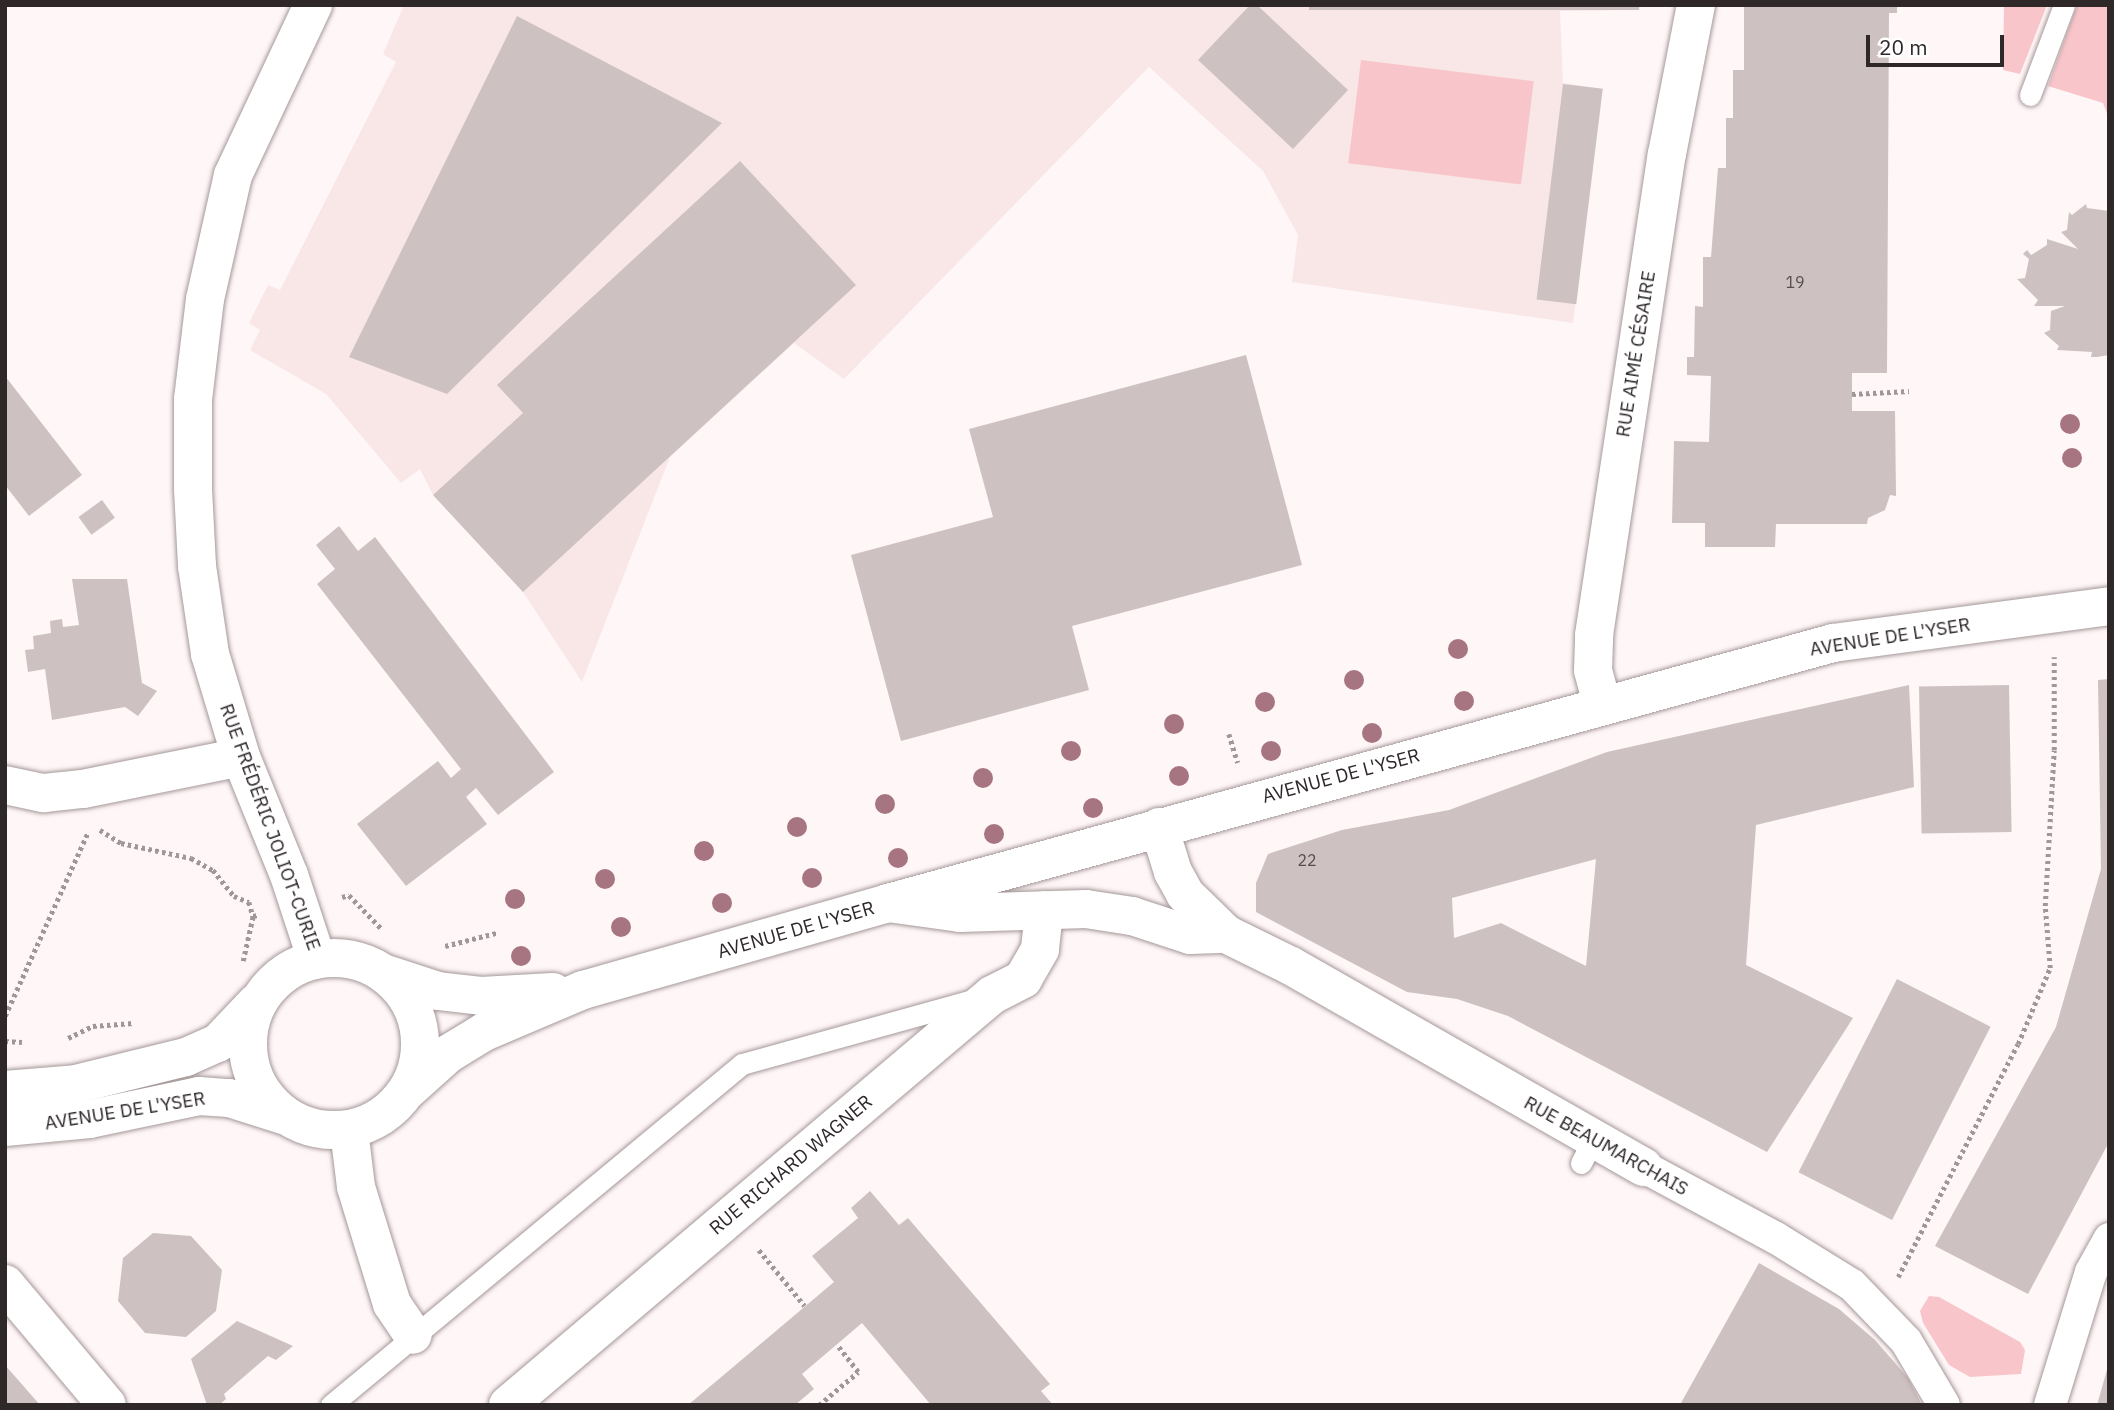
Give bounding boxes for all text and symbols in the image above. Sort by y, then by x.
scale bar [1869,21,2007,65]
text: 20 m [1879,33,1928,61]
street label: RUE AIMÉ CÉSAIRE [1612,269,1660,439]
house number: 19 [1785,272,1805,292]
street label: AVENUE DE L'YSER [1808,613,1972,661]
street label: RUE FRÉDÉRIC JOLIOT-CURIE [215,701,325,953]
street label: AVENUE DE L'YSER [1260,744,1422,808]
house number: 22 [1297,850,1317,870]
street label: AVENUE DE L'YSER [715,897,877,963]
street label: AVENUE DE L'YSER [43,1087,207,1135]
street label: RUE RICHARD WAGNER [705,1090,877,1240]
street label: RUE BEAUMARCHAIS [1520,1091,1692,1201]

